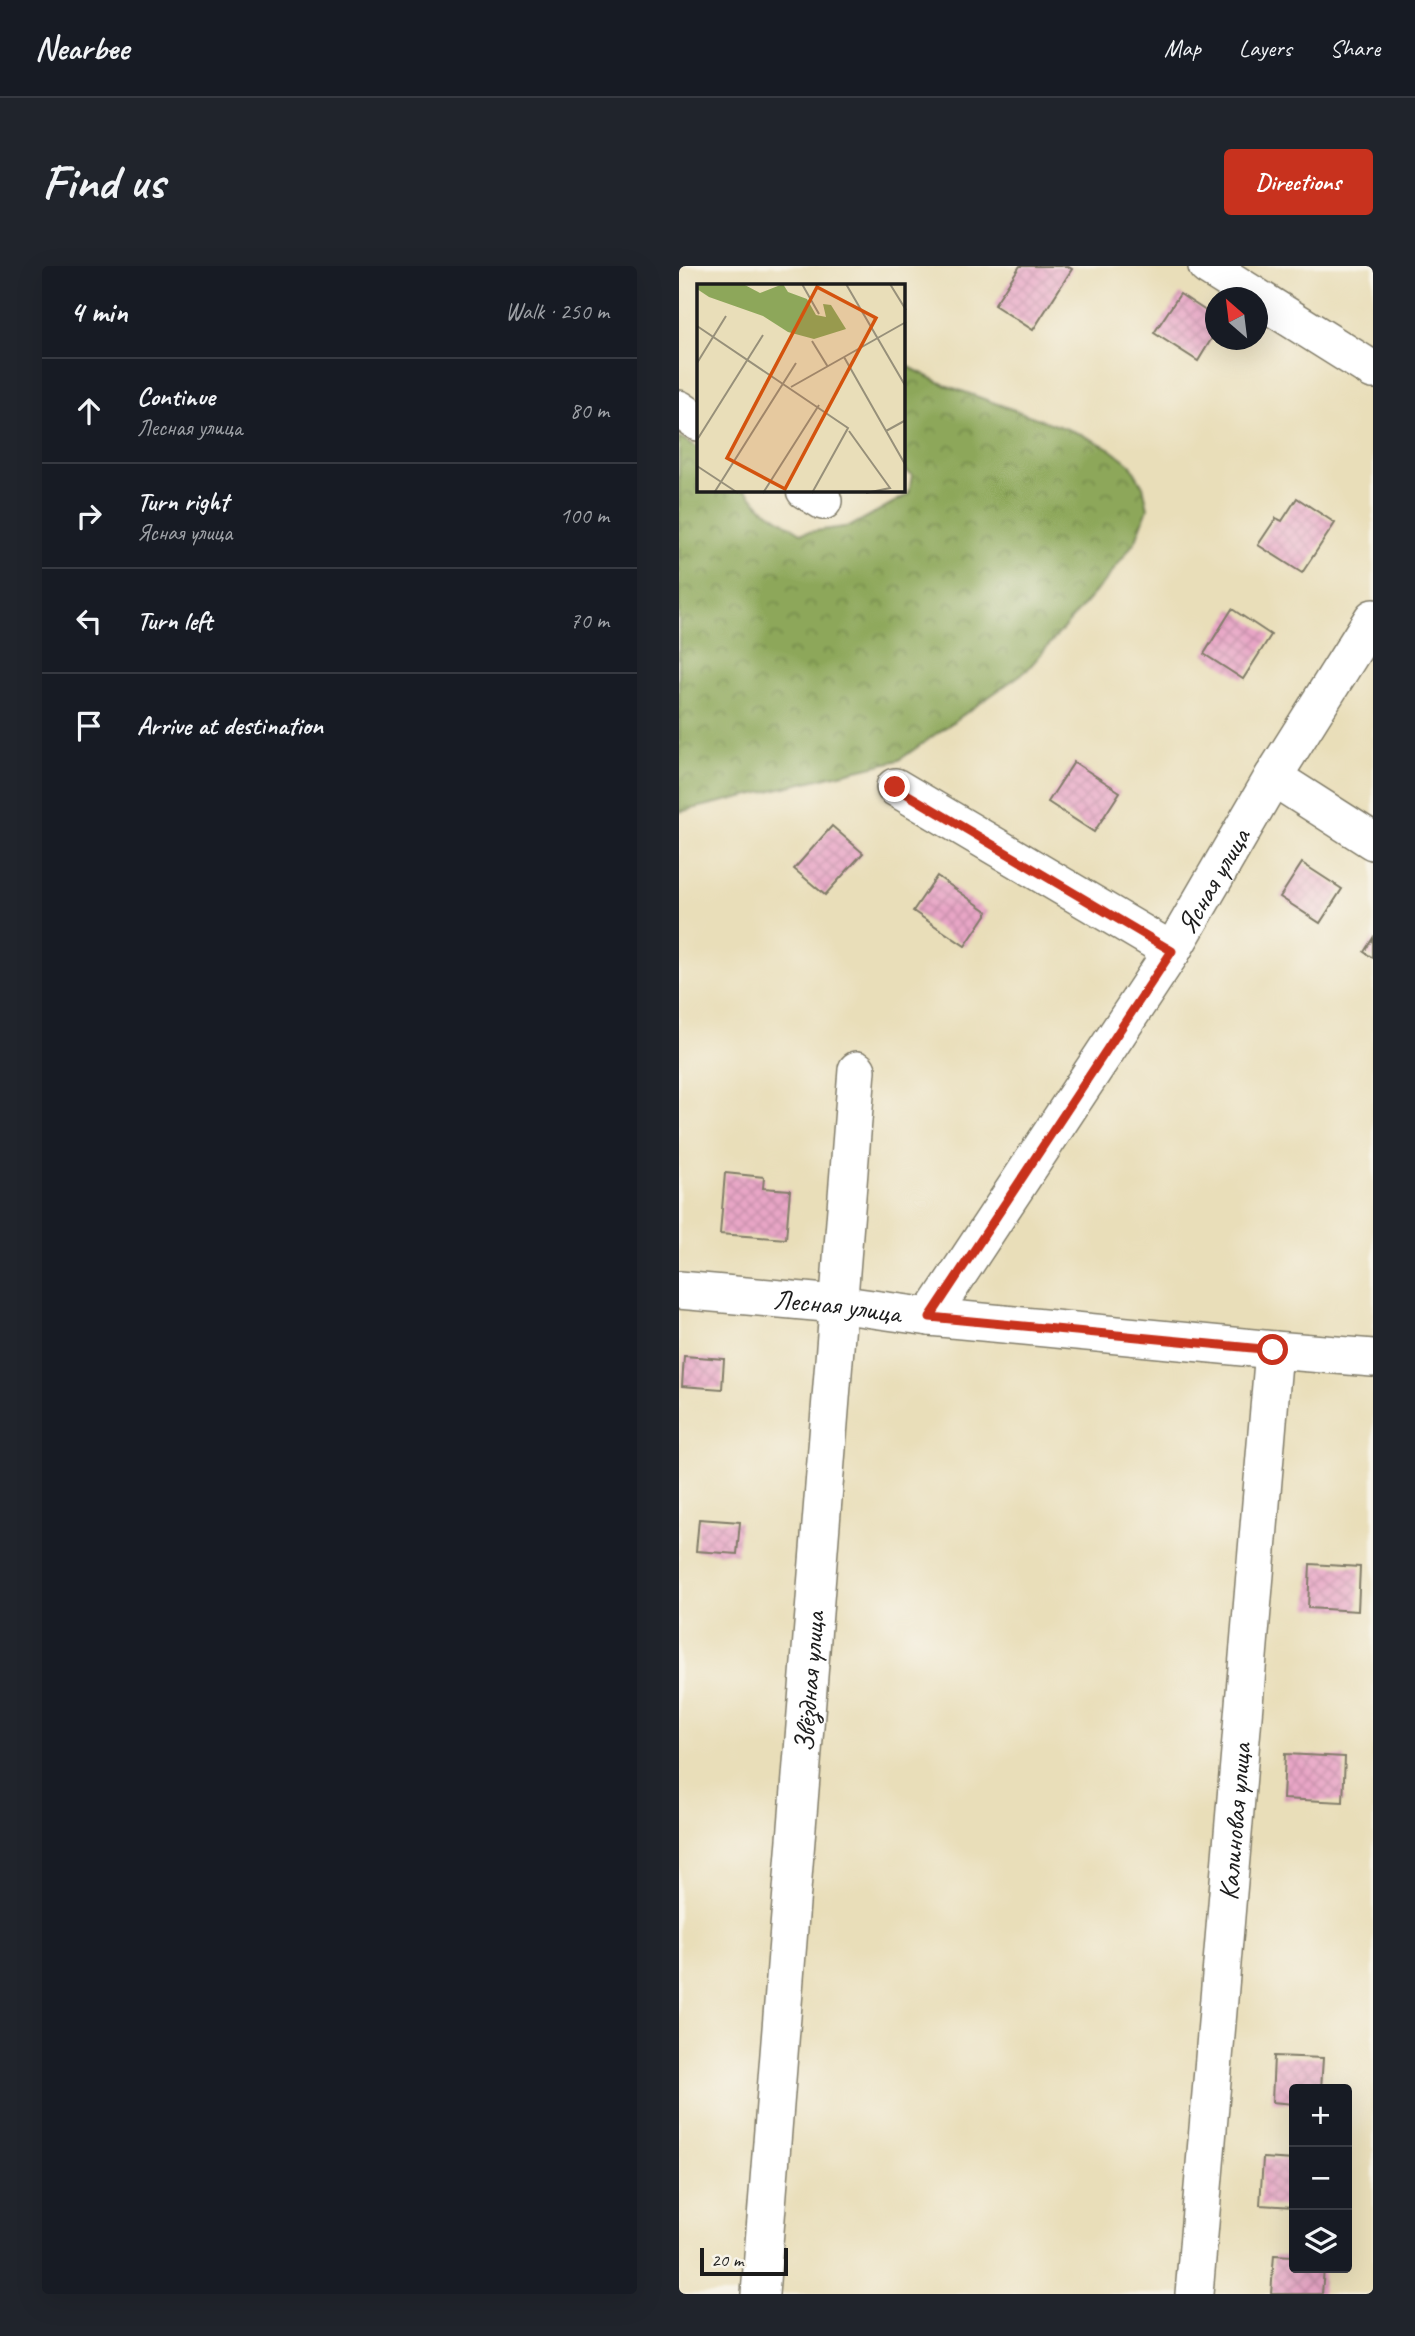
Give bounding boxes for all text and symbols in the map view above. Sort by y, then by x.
text: Nearbee [35,27,129,69]
text: Map [1164,33,1201,63]
text: Layers [1239,33,1292,63]
text: Share [1330,33,1380,63]
button: Directions [1224,149,1373,215]
text: Find us [42,151,164,213]
inset map [697,284,905,492]
north arrow [1205,287,1268,350]
text: 4 min [70,293,127,331]
text: Walk · 250 m [505,297,609,326]
text: Continue [137,380,215,413]
icon: ahead [70,392,108,430]
text: 80 m [570,396,609,425]
text: Лесная улица [137,413,242,442]
text: Turn right [137,485,228,518]
icon: right [70,497,108,535]
text: 100 m [560,501,609,530]
text: Ясная улица [137,518,232,547]
icon: left [70,602,108,640]
text: Turn left [137,604,212,637]
text: 70 m [570,606,609,635]
icon: arrive [70,707,108,745]
text: Arrive at destination [137,709,323,742]
route end [879,771,910,802]
street label: Ясная улица [1168,820,1258,940]
street label: Лесная улица [772,1281,906,1331]
route start [1257,1334,1288,1365]
street label: Звёздная улица [786,1609,832,1753]
street label: Калиновая улица [1210,1740,1258,1902]
map controls [1289,2084,1352,2273]
button: + [1289,2084,1352,2147]
button: − [1289,2147,1352,2210]
button: layers [1289,2210,1352,2273]
scale bar [700,2245,787,2277]
text: 20 m [711,2248,743,2272]

